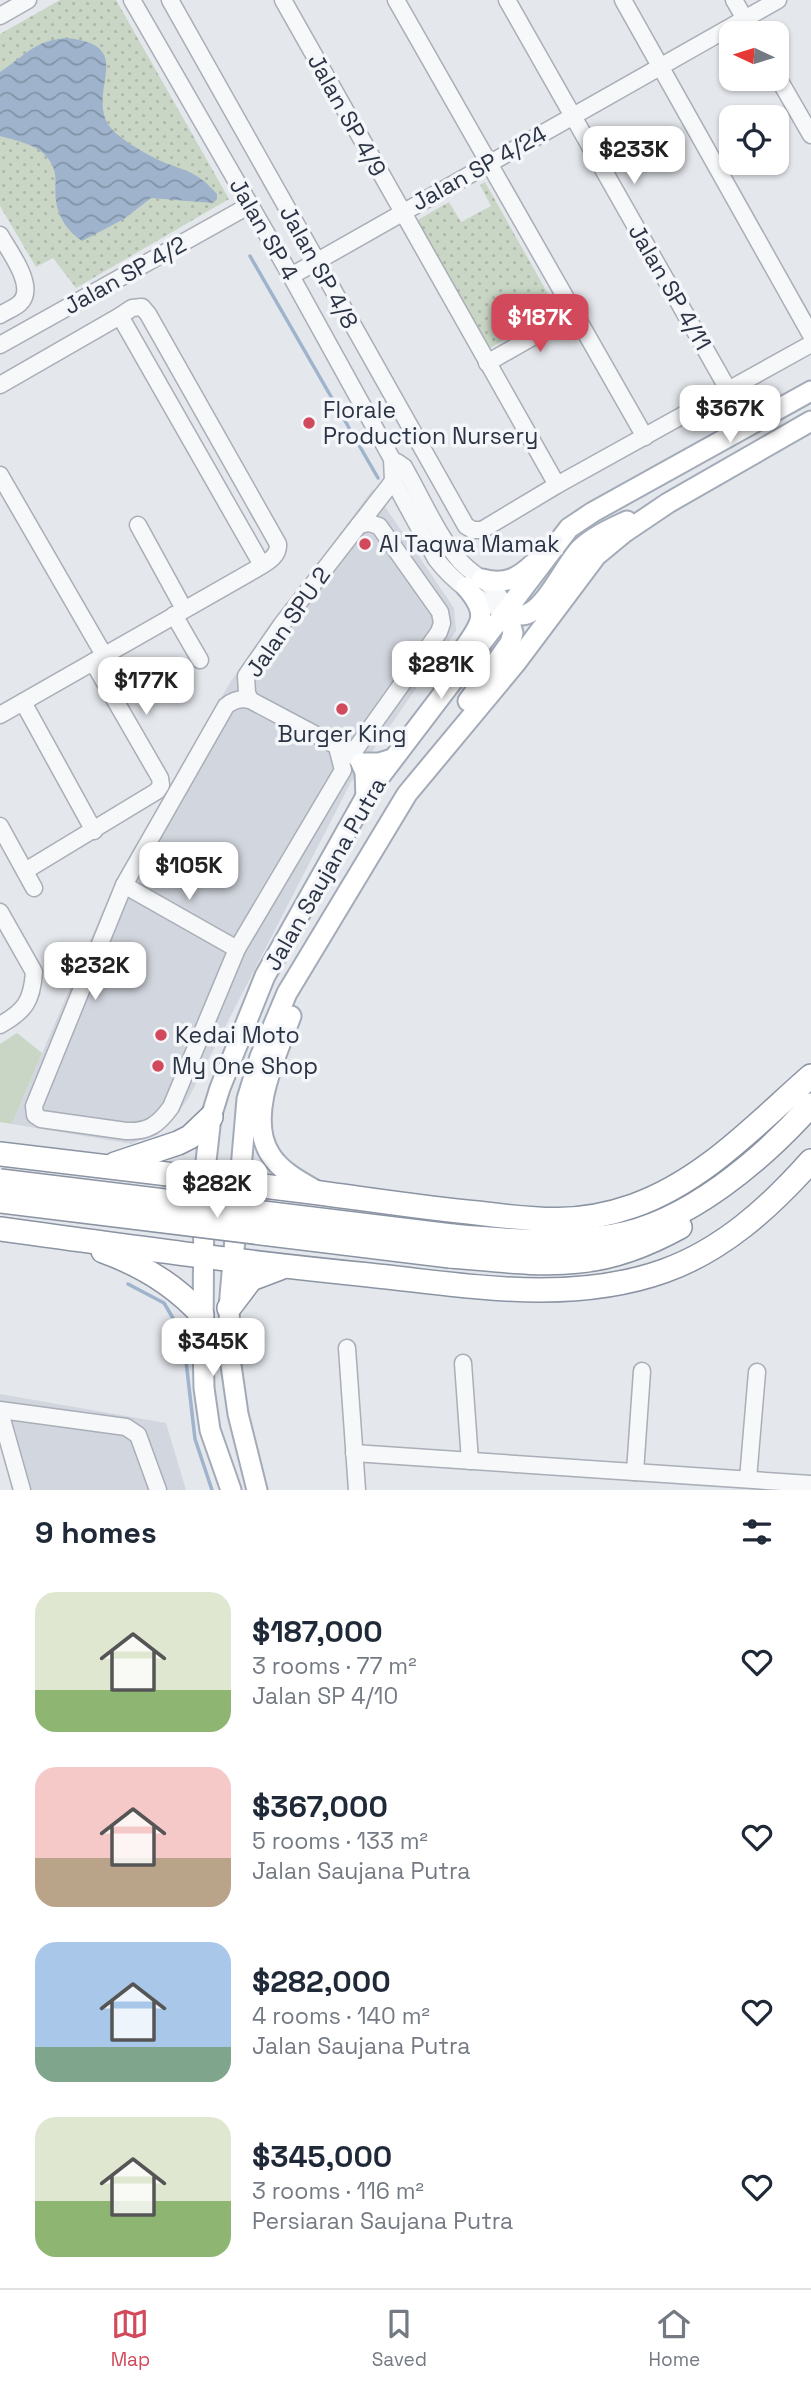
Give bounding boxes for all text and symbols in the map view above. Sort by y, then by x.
north arrow [719,21,789,91]
map controls [719,21,789,175]
street label: Jalan SP 4/9 [301,48,393,182]
button: locate [719,105,789,175]
street label: Jalan SP 4/24 [406,119,552,217]
pin: $233K [585,127,683,186]
text: $233K [599,134,669,164]
street label: Jalan SP 4 [223,172,305,286]
street label: Jalan SP 4/8 [273,200,365,334]
street label: Jalan SP 4/11 [622,218,718,356]
street label: Jalan SP 4/2 [58,229,192,321]
pin: $187K [491,294,589,354]
text: $187K [507,302,573,332]
pin: $367K [681,386,779,445]
text: $367K [696,393,764,423]
place label: Florale Production Nursery [323,395,538,451]
marker: Florale Production Nursery [301,415,317,431]
place label: Al Taqwa Mamak [379,529,560,559]
marker: Al Taqwa Mamak [357,536,373,552]
street label: Jalan SPU 2 [239,561,337,683]
pin: $281K [392,642,490,701]
text: $281K [408,649,474,679]
pin: $177K [97,658,195,717]
text: $177K [114,665,178,695]
marker: Burger King [334,701,350,717]
place label: Burger King [277,719,407,749]
street label: Jalan Saujana Putra [257,772,393,976]
pin: $105K [140,842,238,902]
text: $105K [155,850,223,880]
pin: $232K [46,942,144,1002]
text: $232K [60,950,130,980]
place label: Kedai Moto [175,1020,300,1050]
marker: Kedai Moto [153,1027,169,1043]
place label: My One Shop [172,1051,318,1081]
marker: My One Shop [150,1058,166,1074]
pin: $282K [168,1160,266,1220]
text: $282K [182,1168,252,1198]
pin: $345K [164,1318,262,1378]
text: $345K [178,1326,248,1356]
text: 9 homes [35,1513,157,1552]
icon: filters [738,1513,776,1551]
text: $187,000 [252,1612,383,1651]
icon: home [91,1620,175,1704]
icon: heart [738,1643,776,1681]
text: 3 rooms · 77 m² [252,1651,417,1681]
text: Jalan SP 4/10 [252,1681,398,1711]
text: $367,000 [252,1787,388,1826]
icon: home [91,1795,175,1879]
icon: heart [738,1818,776,1856]
text: 5 rooms · 133 m² [252,1826,428,1856]
text: Jalan Saujana Putra [252,1856,470,1886]
text: $282,000 [252,1962,391,2001]
icon: home [91,1970,175,2054]
icon: heart [738,1993,776,2031]
text: 4 rooms · 140 m² [252,2001,430,2031]
text: Jalan Saujana Putra [252,2031,470,2061]
text: $345,000 [252,2137,392,2176]
icon: home [91,2145,175,2229]
icon: heart [738,2168,776,2206]
text: 3 rooms · 116 m² [252,2176,424,2206]
text: Persiaran Saujana Putra [252,2206,513,2236]
tab: Map [111,2305,150,2372]
tab: Saved [372,2305,427,2372]
tab: Home [648,2305,700,2372]

